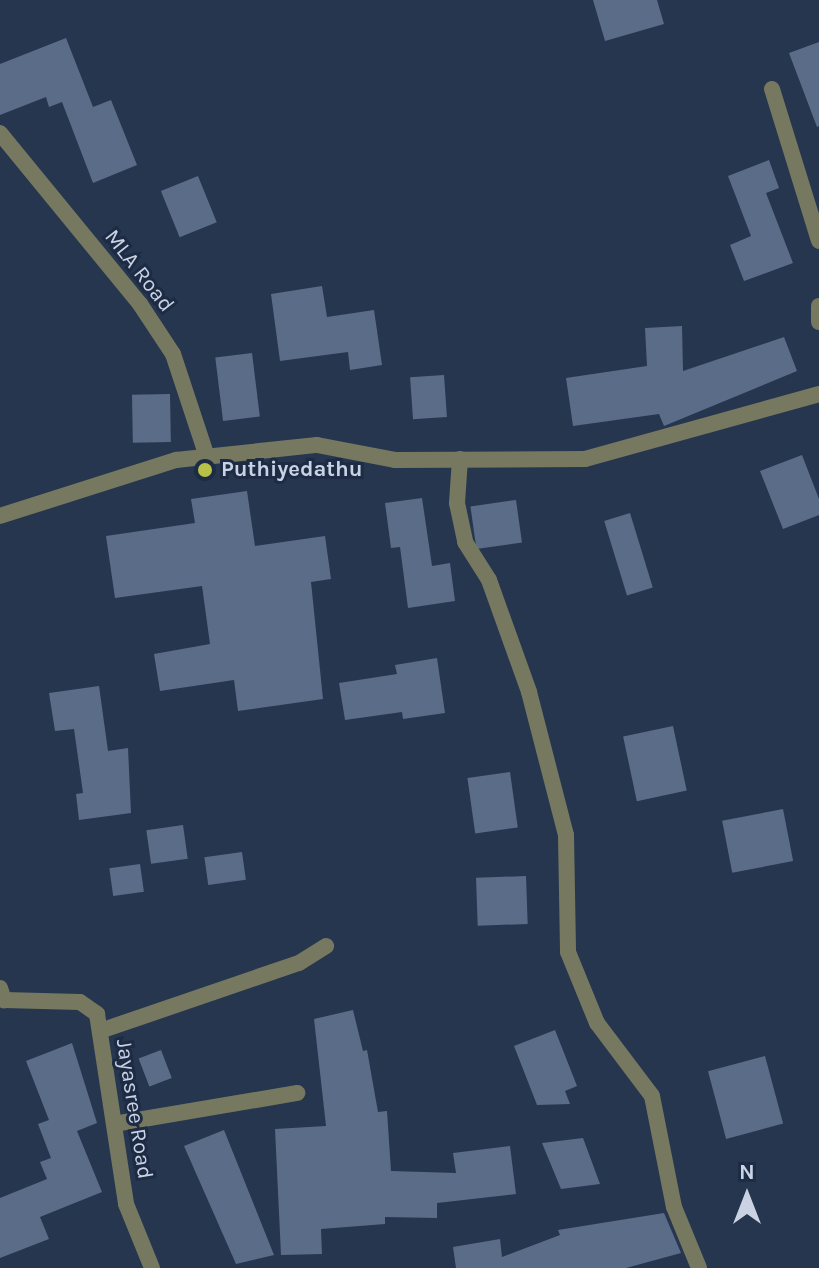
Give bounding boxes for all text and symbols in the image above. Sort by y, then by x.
street label: MLA Road [99,224,179,318]
place label: Puthiyedathu [221,457,362,483]
marker: Puthiyedathu [196,461,214,479]
street label: Jayasree Road [110,1037,158,1181]
north arrow [707,1156,787,1236]
text: N [739,1159,755,1185]

